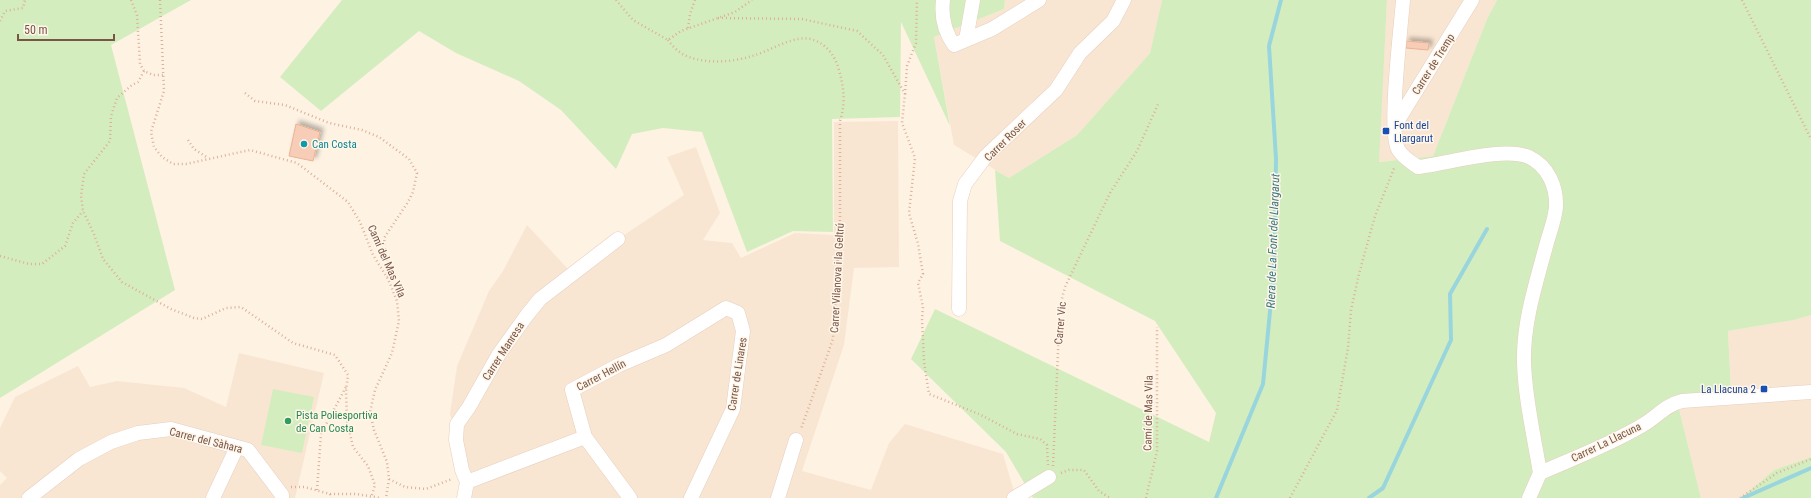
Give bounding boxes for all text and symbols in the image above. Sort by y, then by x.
scale bar [18,16,114,42]
text: 50 m [24,23,48,37]
street label: Carrer de Tremp [1409,31,1457,97]
street label: Carrer Roser [982,116,1030,164]
place label: Font del Llargarut [1394,119,1433,145]
marker: Font del Llargarut [1381,126,1391,136]
place label: Can Costa [312,138,357,151]
marker: Can Costa [299,139,309,149]
water label: Riera de La Font del Llargarut [1264,173,1282,309]
street label: Camí del Mas Vila [365,223,408,300]
street label: Carrer Vilanova i la Geltrú [828,223,847,333]
street label: Carrer Vic [1052,301,1069,345]
street label: Carrer Manresa [480,320,527,383]
street label: Carrer de Linares [725,336,750,412]
street label: Carrer Hellín [574,357,628,394]
street label: Camí de Mas Vila [1141,375,1156,451]
place label: La Llacuna 2 [1701,383,1756,396]
marker: La Llacuna 2 [1759,384,1769,394]
place label: Pista Poliesportiva de Can Costa [296,409,378,435]
marker: Pista Poliesportiva de Can Costa [283,416,293,426]
street label: Carrer La Llacuna [1569,420,1643,465]
street label: Carrer del Sàhara [168,425,244,456]

